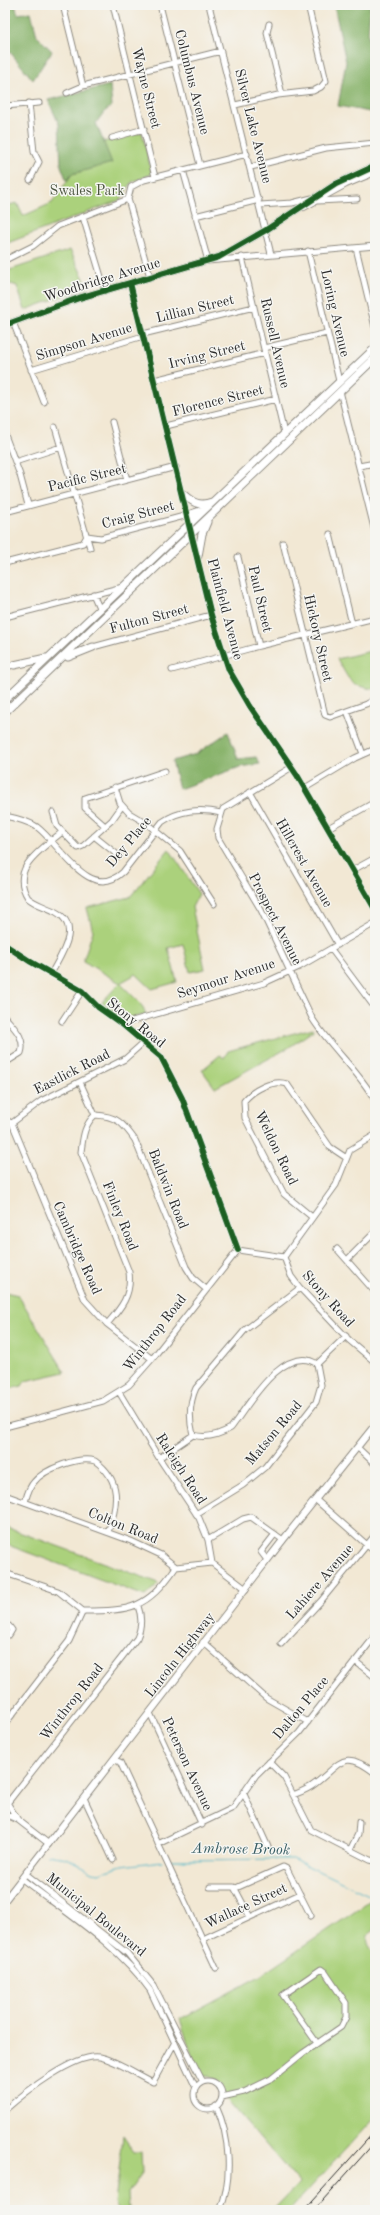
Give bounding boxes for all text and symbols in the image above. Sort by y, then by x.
street label: Columbus Avenue [172,28,212,136]
street label: Wayne Street [129,46,163,130]
street label: Silver Lake Avenue [232,67,274,185]
park label: Swales Park [49,184,125,198]
street label: Woodbridge Avenue [42,256,162,304]
street label: Loring Avenue [318,268,352,358]
street label: Lillian Street [154,293,236,325]
street label: Russell Avenue [258,297,292,389]
street label: Simpson Avenue [34,321,134,363]
street label: Irving Street [167,339,247,371]
street label: Florence Street [171,383,265,419]
street label: Pacific Street [46,461,128,494]
street label: Craig Street [100,499,176,531]
street label: Plainfield Avenue [205,557,245,661]
street label: Paul Street [246,564,275,634]
street label: Hickory Street [301,593,335,683]
street label: Fulton Street [108,602,190,636]
street label: Dey Place [104,814,154,870]
street label: Hillcrest Avenue [273,816,335,910]
street label: Prospect Avenue [246,871,304,967]
street label: Seymour Avenue [175,957,277,1001]
street label: Stony Road [104,995,168,1051]
street label: Eastlick Road [32,1047,112,1097]
street label: Weldon Road [252,1109,300,1187]
street label: Baldwin Road [146,1147,190,1231]
street label: Finley Road [100,1179,140,1253]
street label: Cambridge Road [50,1199,104,1297]
street label: Stony Road [299,1268,357,1330]
street label: Winthrop Road [121,1292,189,1374]
street label: Matson Road [243,1398,305,1468]
street label: Raleigh Road [153,1431,209,1507]
street label: Colton Road [86,1506,160,1546]
street label: Lahiere Avenue [284,1542,356,1622]
street label: Lincoln Highway [143,1609,218,1700]
street label: Winthrop Road [38,1661,106,1743]
street label: Dalton Place [271,1674,331,1742]
street label: Peterson Avenue [159,1715,215,1813]
water label: Ambrose Brook [191,1842,290,1858]
street label: Municipal Boulevard [44,1871,148,1959]
street label: Wallace Street [203,1881,289,1931]

